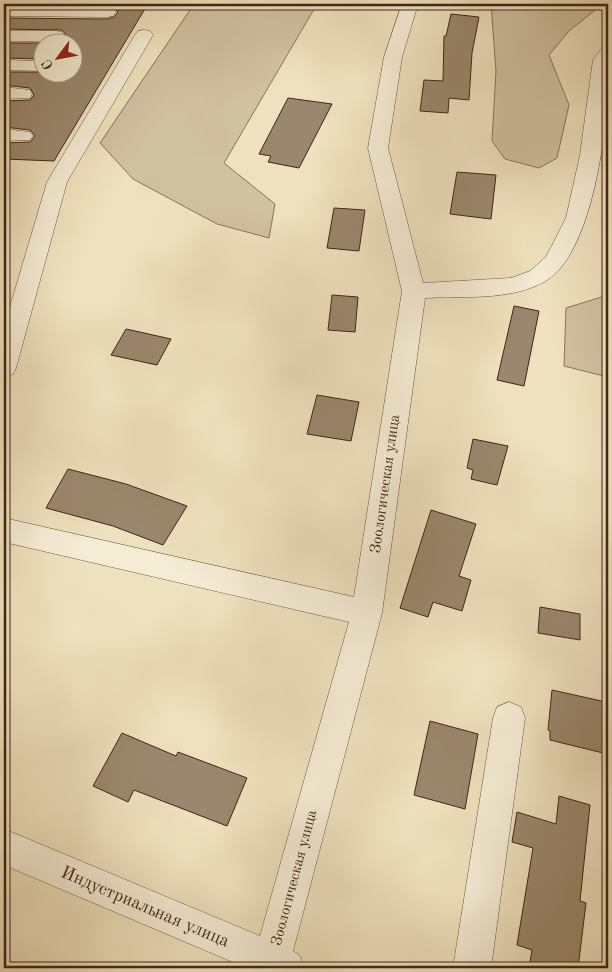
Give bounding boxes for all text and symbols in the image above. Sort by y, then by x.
north arrow [32,32,82,82]
text: С [39,57,56,72]
street label: Зоологическая улица [369,413,403,554]
street label: Зоологическая улица [270,808,321,948]
street label: Индустриальная улица [58,863,232,951]

